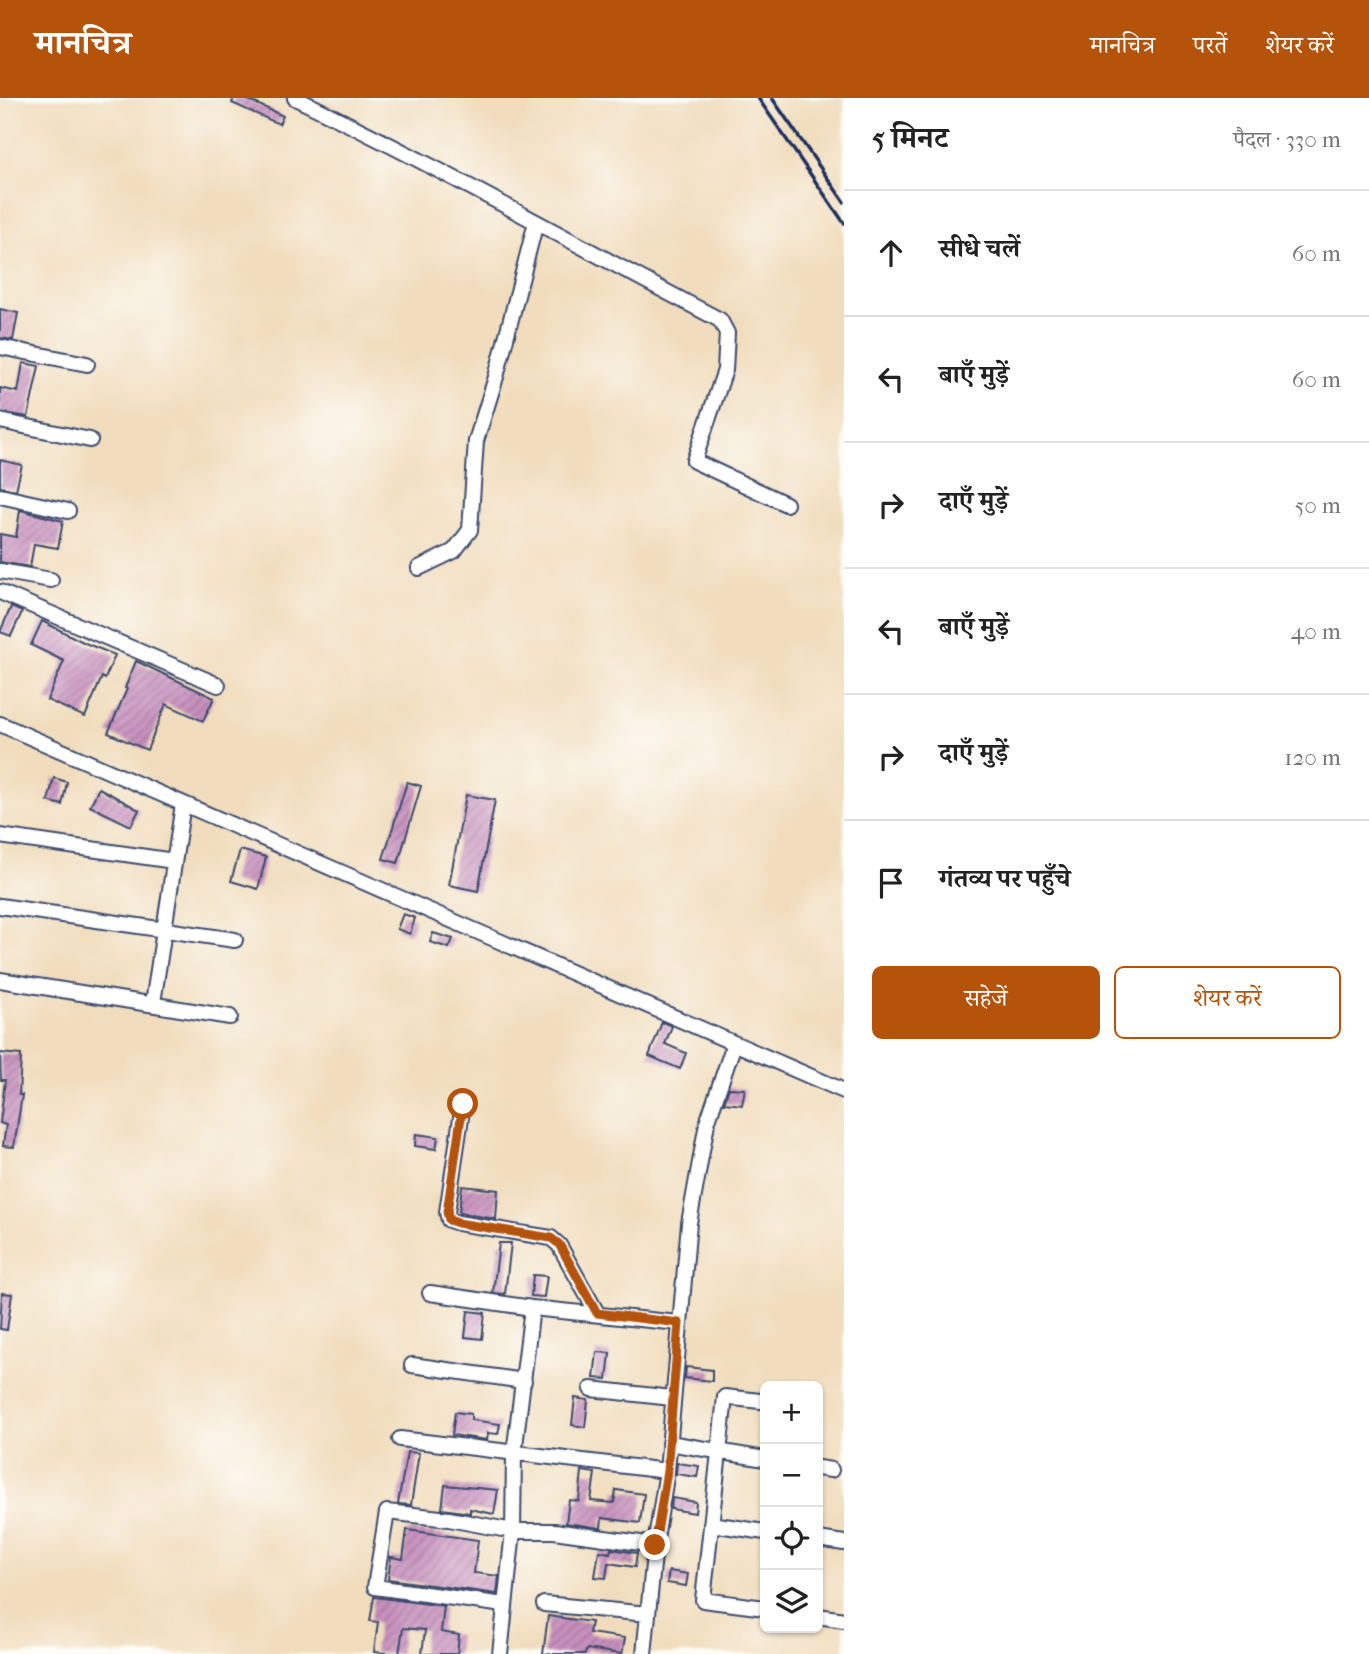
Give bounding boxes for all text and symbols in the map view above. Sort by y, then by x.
text: मानचित्र [35,24,131,63]
text: मानचित्र [1090,31,1155,59]
text: परतें [1193,31,1227,59]
text: शेयर करें [1265,31,1334,59]
text: 5 मिनट [872,121,948,156]
text: पैदल · 330 m [1233,126,1341,153]
text: सीधे चलें [939,233,1020,264]
icon: ahead [872,234,910,272]
text: 60 m [1292,240,1341,267]
text: बाएँ मुड़ें [939,359,1009,390]
icon: left [872,360,910,398]
text: 60 m [1292,366,1341,393]
text: दाएँ मुड़ें [939,485,1008,516]
icon: right [872,486,910,524]
text: 50 m [1294,492,1341,519]
text: बाएँ मुड़ें [939,611,1009,642]
icon: left [872,612,910,650]
text: 40 m [1291,618,1341,645]
text: दाएँ मुड़ें [939,737,1008,768]
icon: right [872,738,910,776]
text: 120 m [1284,744,1341,771]
text: गंतव्य पर पहुँचे [939,863,1070,894]
icon: arrive [872,864,910,902]
button: सहेजें [872,966,1100,1039]
button: शेयर करें [1114,966,1341,1039]
route start [447,1088,478,1119]
map controls [760,1381,823,1633]
button: + [760,1381,823,1444]
button: − [760,1444,823,1507]
button: locate [760,1507,823,1570]
route end [639,1529,670,1560]
button: layers [760,1570,823,1633]

